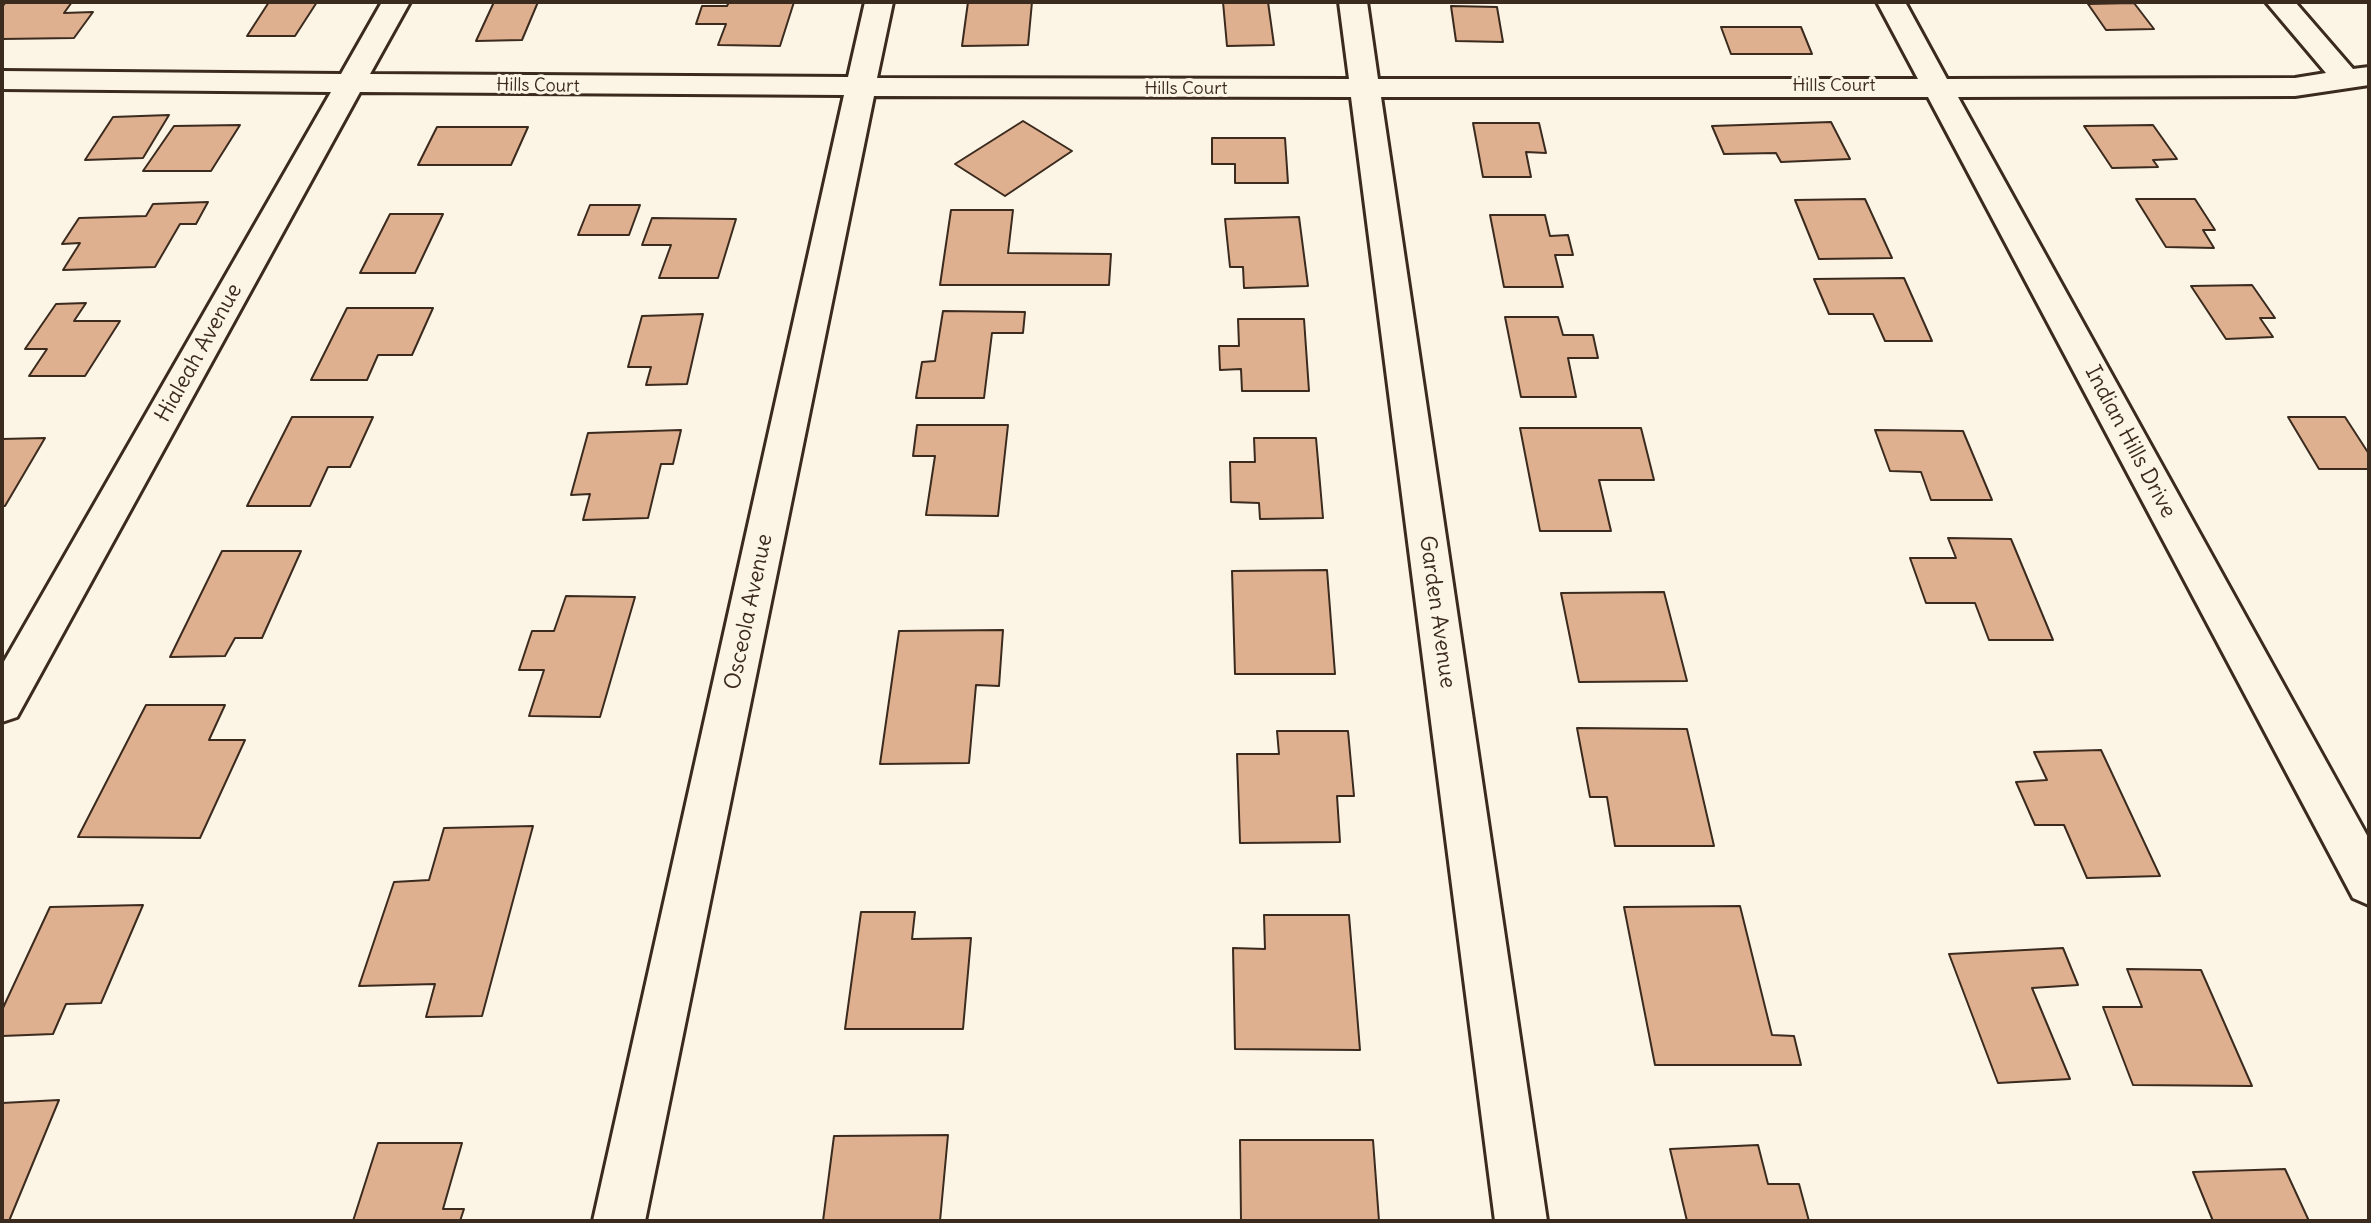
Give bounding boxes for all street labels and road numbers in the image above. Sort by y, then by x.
street label: Hills Court [496,74,580,98]
street label: Hills Court [1792,75,1876,97]
street label: Hills Court [1144,78,1228,100]
street label: Hialeah Avenue [150,279,248,427]
street label: Indian Hills Drive [2079,361,2181,523]
street label: Osceola Avenue [720,532,778,692]
street label: Garden Avenue [1413,534,1461,690]

